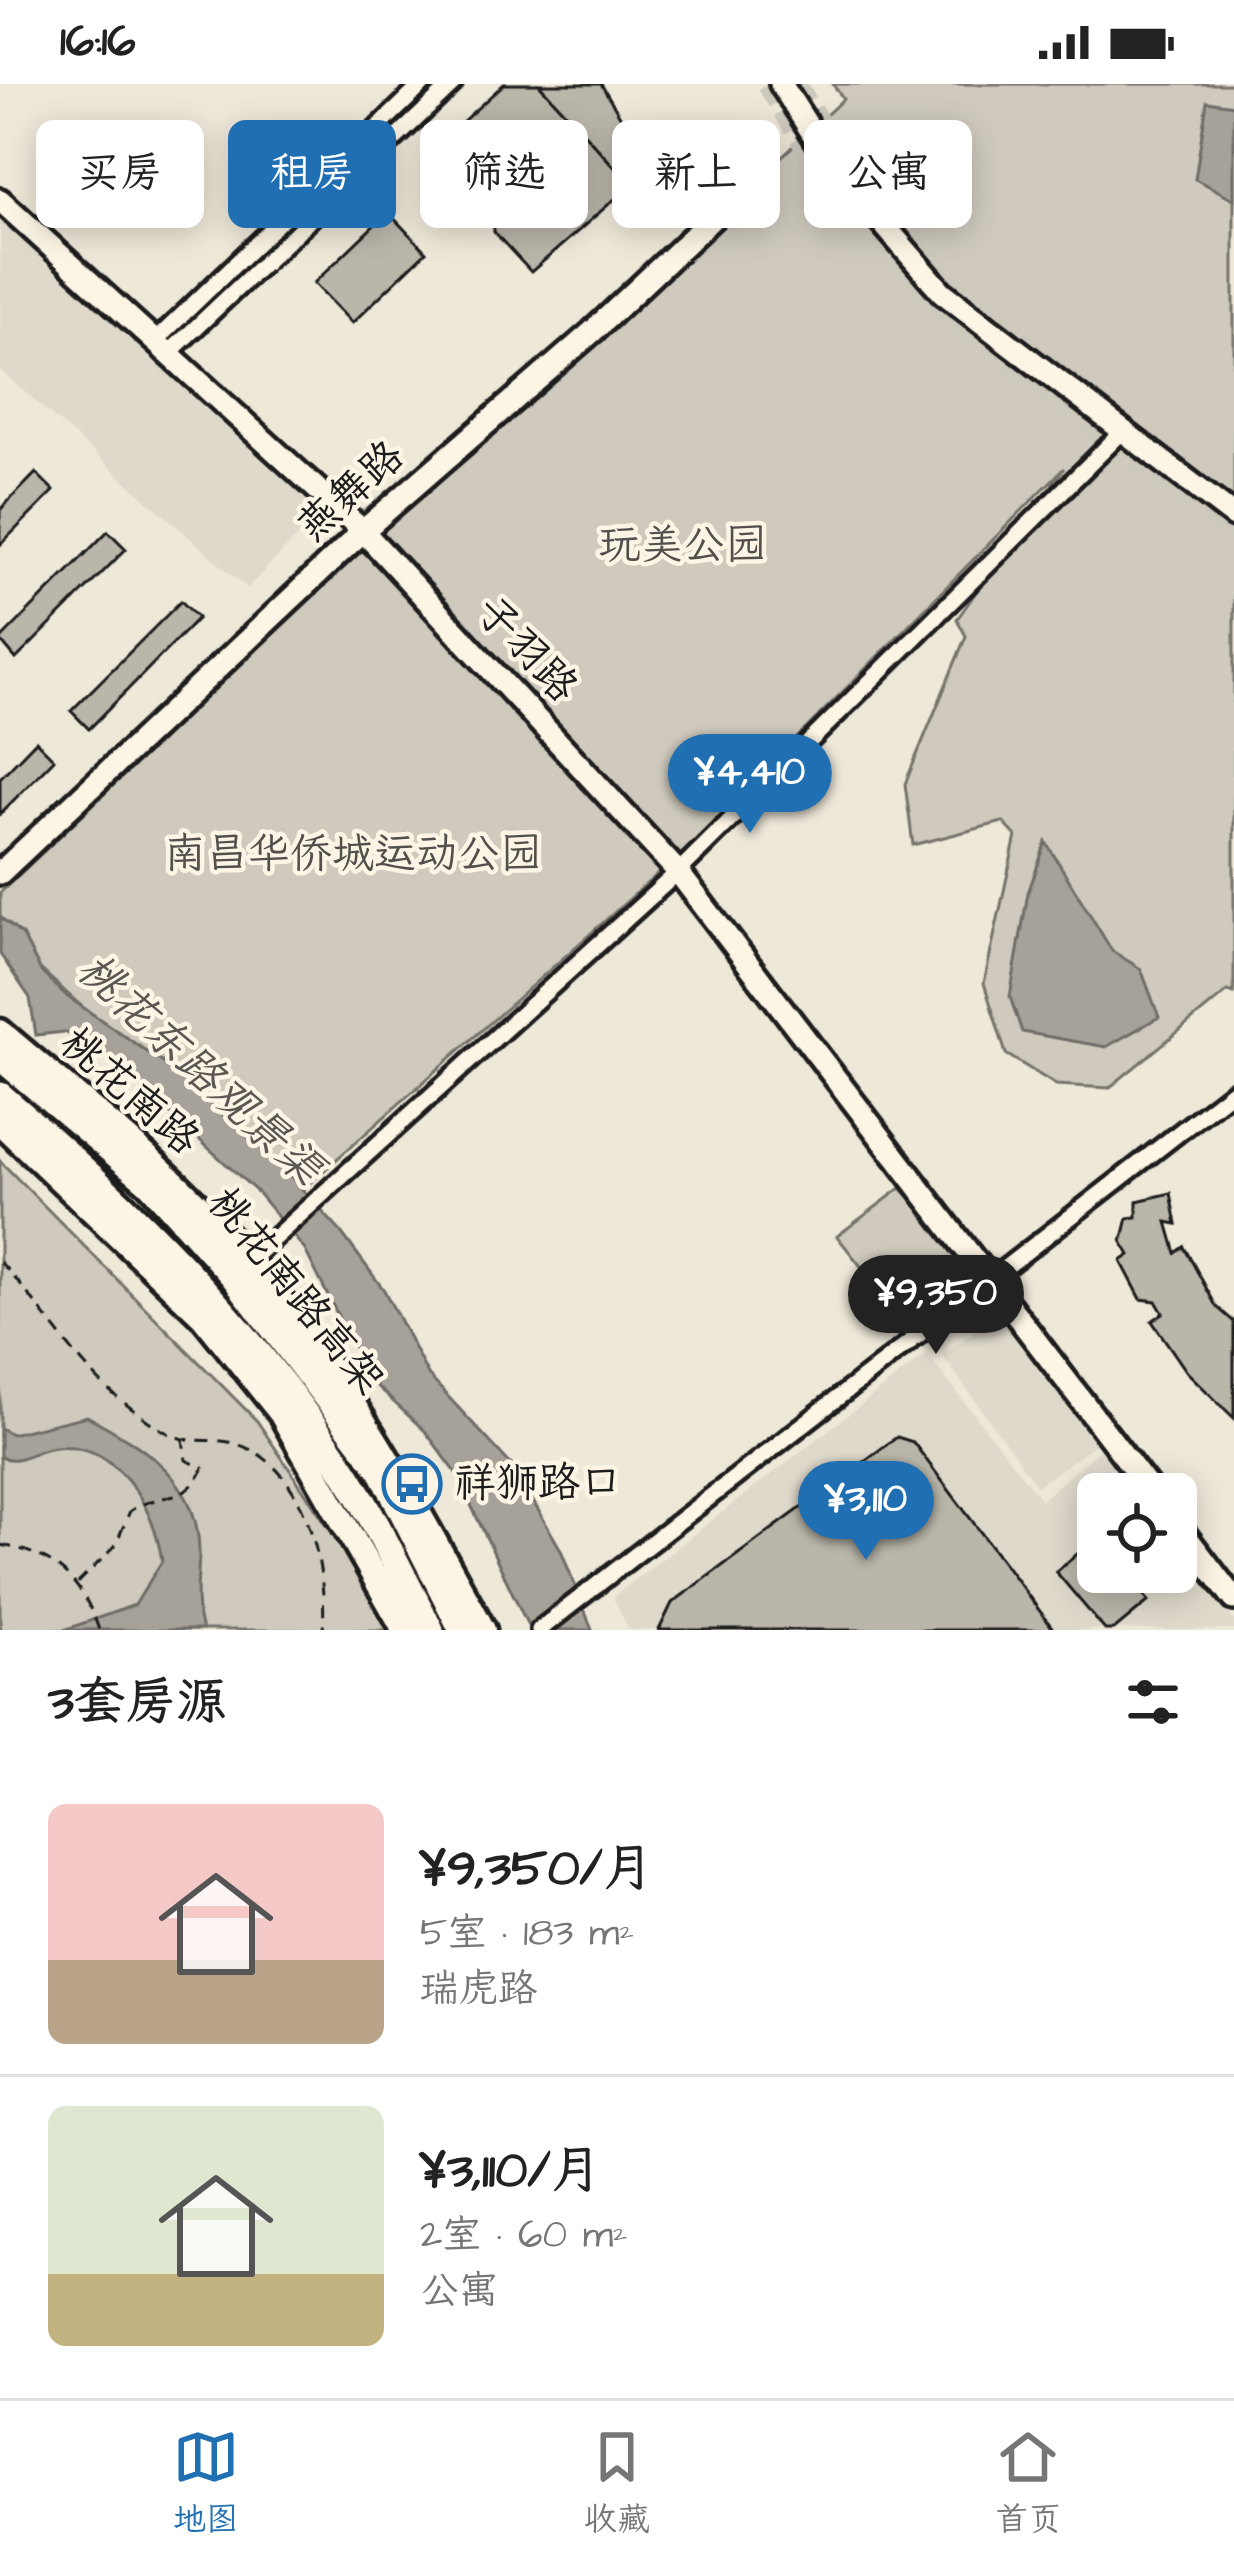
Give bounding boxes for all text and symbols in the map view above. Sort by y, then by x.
text: 16:16 [60,11,135,73]
chip: 买房 [36,120,204,228]
chip: 租房 [228,120,396,228]
chip: 筛选 [420,120,588,228]
chip: 新上 [612,120,780,228]
chip: 公寓 [804,120,972,228]
street label: 燕舞路 [285,428,417,556]
park label: 玩美公园 [599,517,767,575]
street label: 子羽路 [462,584,590,716]
pin: ¥4,410 [652,734,848,836]
text: ¥4,410 [695,746,805,800]
park label: 南昌华侨城运动公园 [164,826,542,884]
water label: 桃花东路观景渠 [63,940,338,1203]
street label: 桃花南路 [47,1015,211,1169]
street label: 桃花南路高架 [193,1176,397,1408]
pin: ¥9,350 [838,1255,1034,1357]
text: ¥9,350 [875,1267,997,1321]
bus stop icon: 祥狮路口 [381,1453,443,1515]
place label: 祥狮路口 [454,1455,622,1513]
pin: ¥3,110 [768,1461,964,1563]
text: ¥3,110 [825,1473,907,1527]
map controls [1077,1473,1197,1593]
button: locate [1077,1473,1197,1593]
text: 3套房源 [48,1668,227,1739]
icon: filters [1120,1669,1186,1735]
text: ¥9,350/月 [420,1834,654,1905]
icon: home [144,1852,288,1996]
text: 5室 · 183 m² [420,1907,634,1961]
text: 瑞虎路 [420,1963,537,2017]
text: ¥3,110/月 [420,2136,602,2207]
icon: home [144,2154,288,2298]
text: 2室 · 60 m² [420,2209,628,2263]
text: 公寓 [420,2265,498,2319]
tab: 地图 [173,2424,239,2543]
tab: 收藏 [584,2424,650,2543]
tab: 首页 [995,2424,1061,2543]

